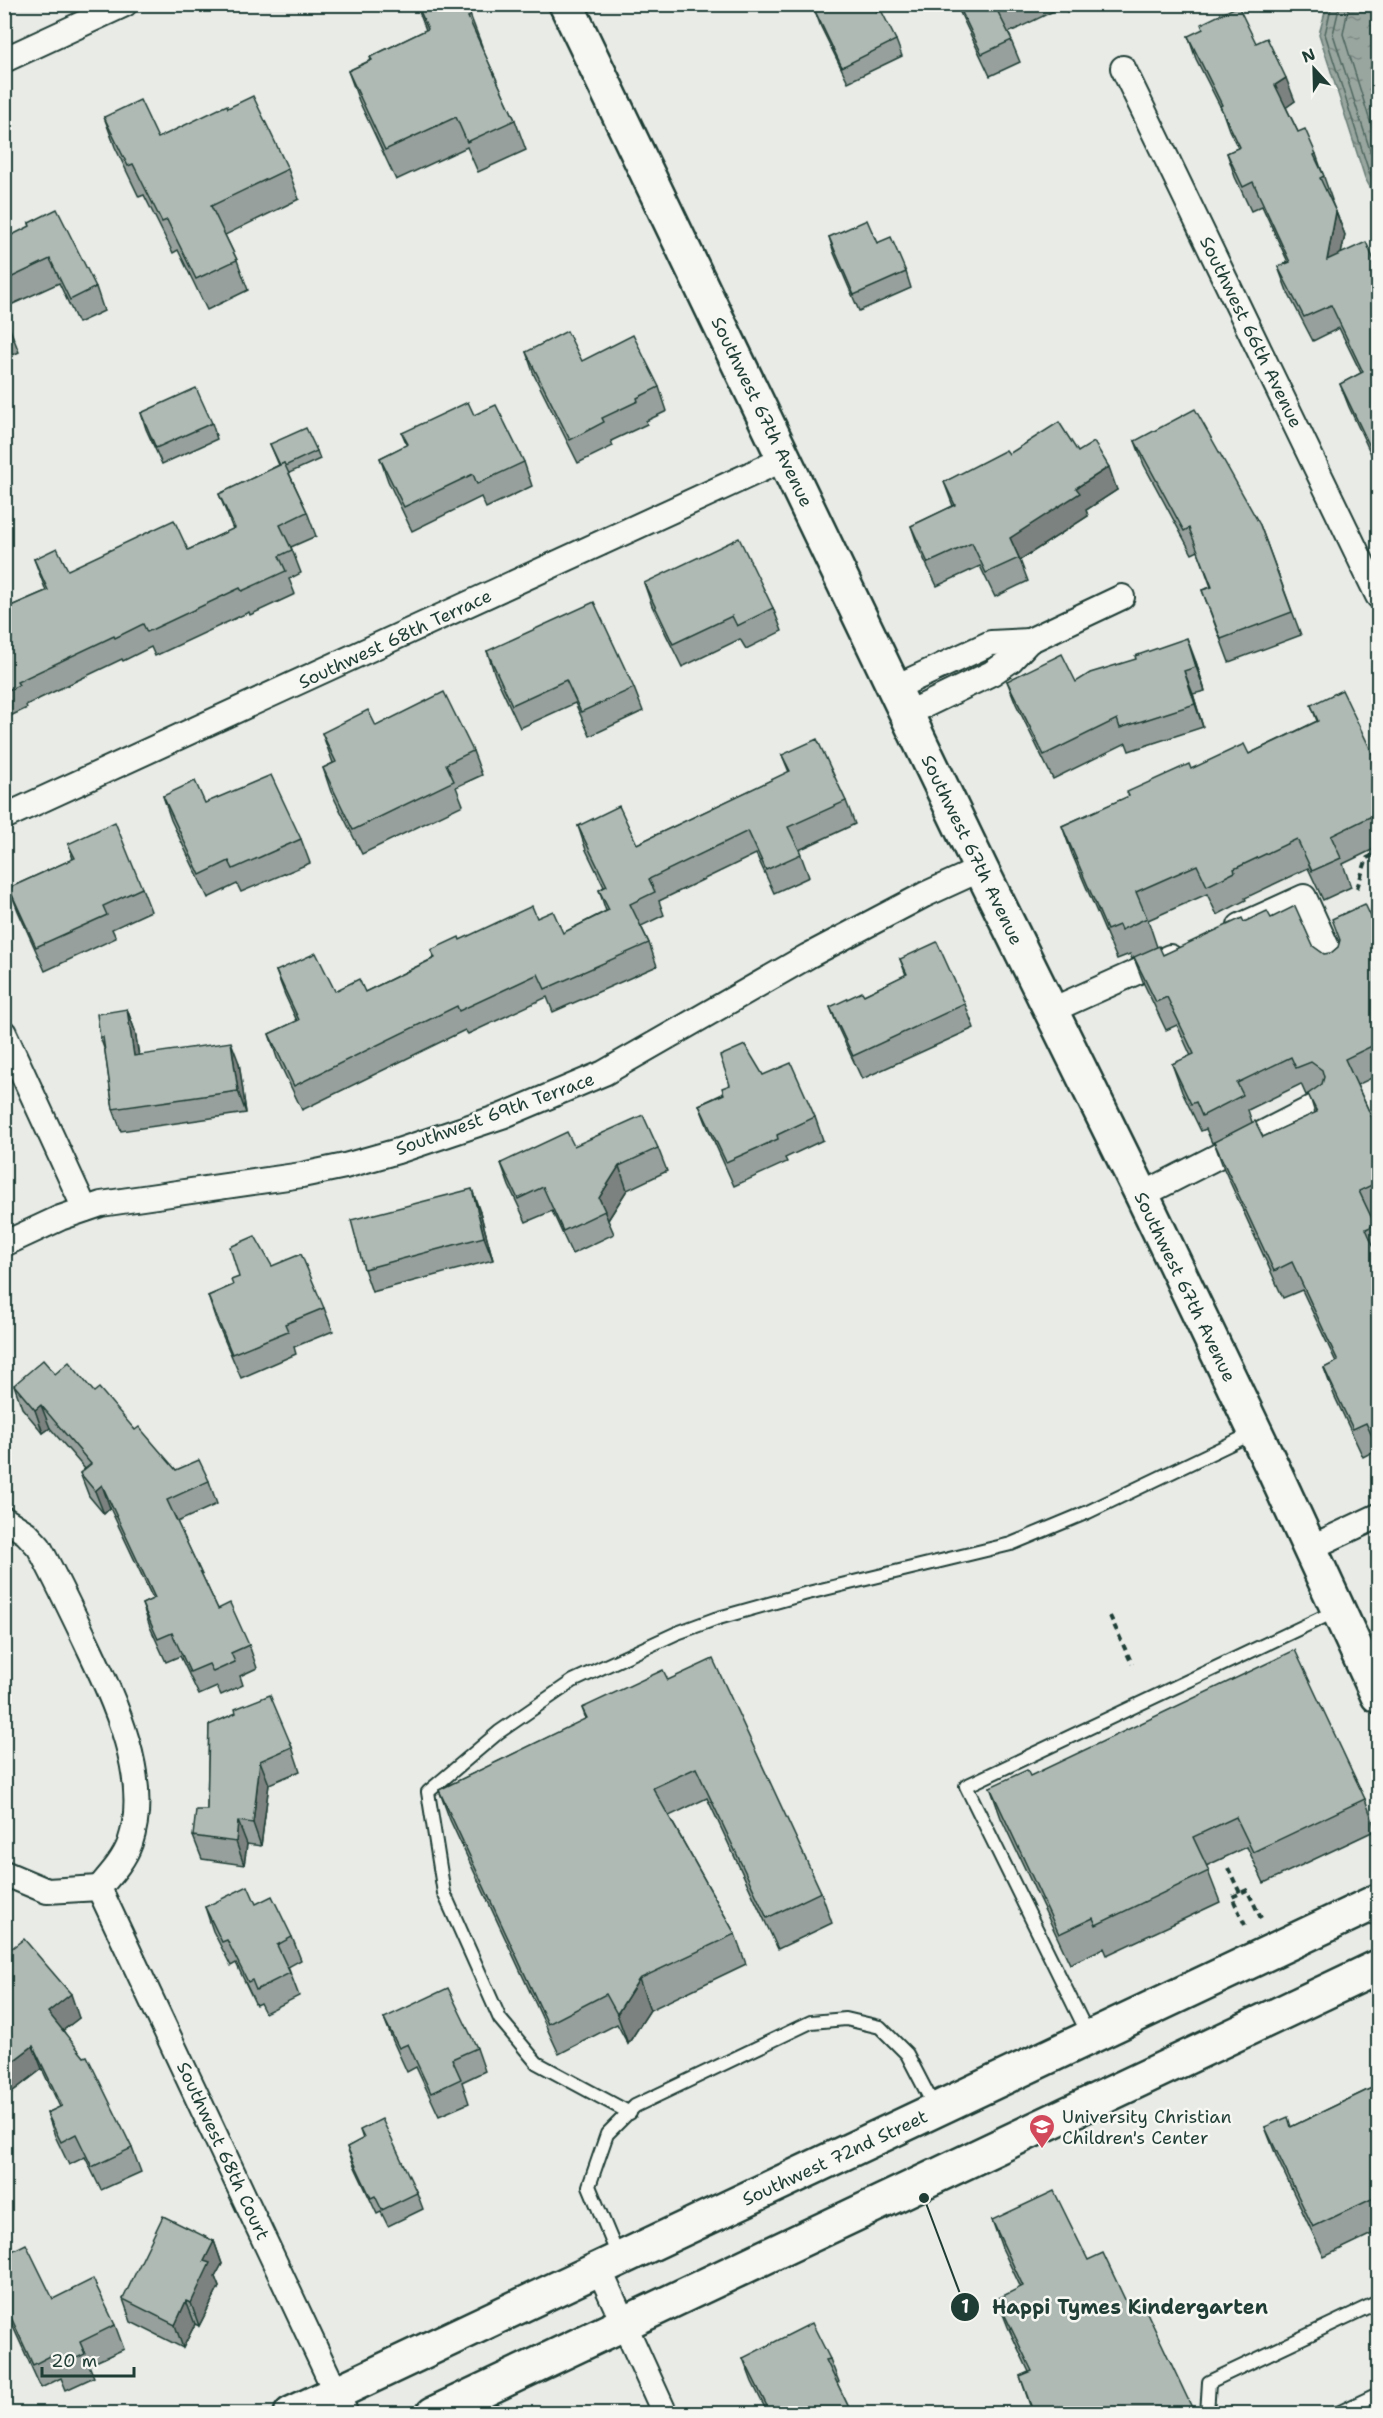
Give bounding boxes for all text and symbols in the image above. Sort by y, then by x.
north arrow [1284,39,1344,99]
text: N [1299,43,1318,68]
street label: Southwest 66th Avenue [1194,232,1308,432]
street label: Southwest 67th Avenue [705,313,819,511]
street label: Southwest 68th Terrace [295,584,495,694]
street label: Southwest 67th Avenue [915,751,1029,949]
street label: Southwest 69th Terrace [392,1067,598,1161]
street label: Southwest 67th Avenue [1128,1188,1242,1386]
street label: Southwest 68th Court [171,2058,275,2244]
street label: Southwest 72nd Street [738,2104,932,2212]
place label: University Christian Children's Center [1062,2105,1231,2150]
school or university icon: University Christian Children's Center [1027,2112,1057,2150]
callout: Happi Tymes Kindergarten [950,2288,1280,2326]
text: Happi Tymes Kindergarten [992,2294,1268,2320]
text: 1 [961,2295,969,2319]
scale bar [42,2340,134,2378]
text: 20 m [51,2349,97,2373]

